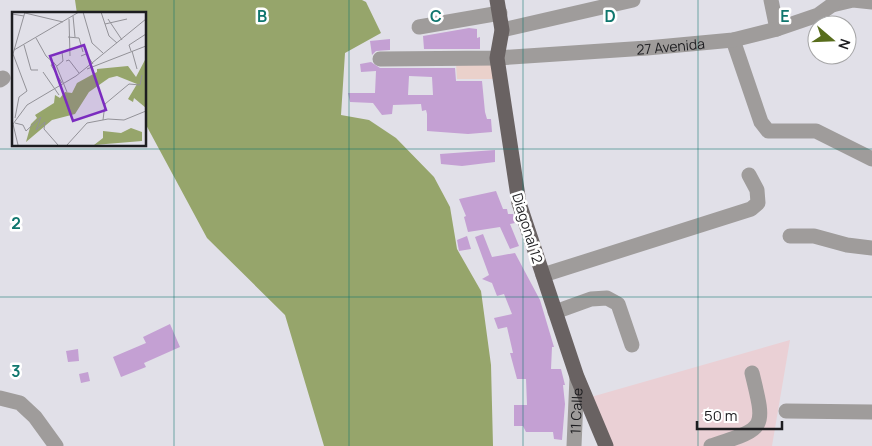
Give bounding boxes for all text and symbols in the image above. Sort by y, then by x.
text: B [257,5,267,27]
text: C [430,5,442,27]
text: D [604,5,616,27]
text: E [780,5,790,27]
inset map [12,12,146,146]
north arrow [807,15,857,65]
street label: 27 Avenida [636,33,706,58]
text: N [834,37,855,52]
street label: Diagonal 12 [508,190,548,266]
text: 2 [11,212,21,234]
text: 3 [11,360,21,382]
street label: 11 Calle [565,387,586,435]
scale bar [697,398,782,430]
text: 50 m [704,405,738,426]

